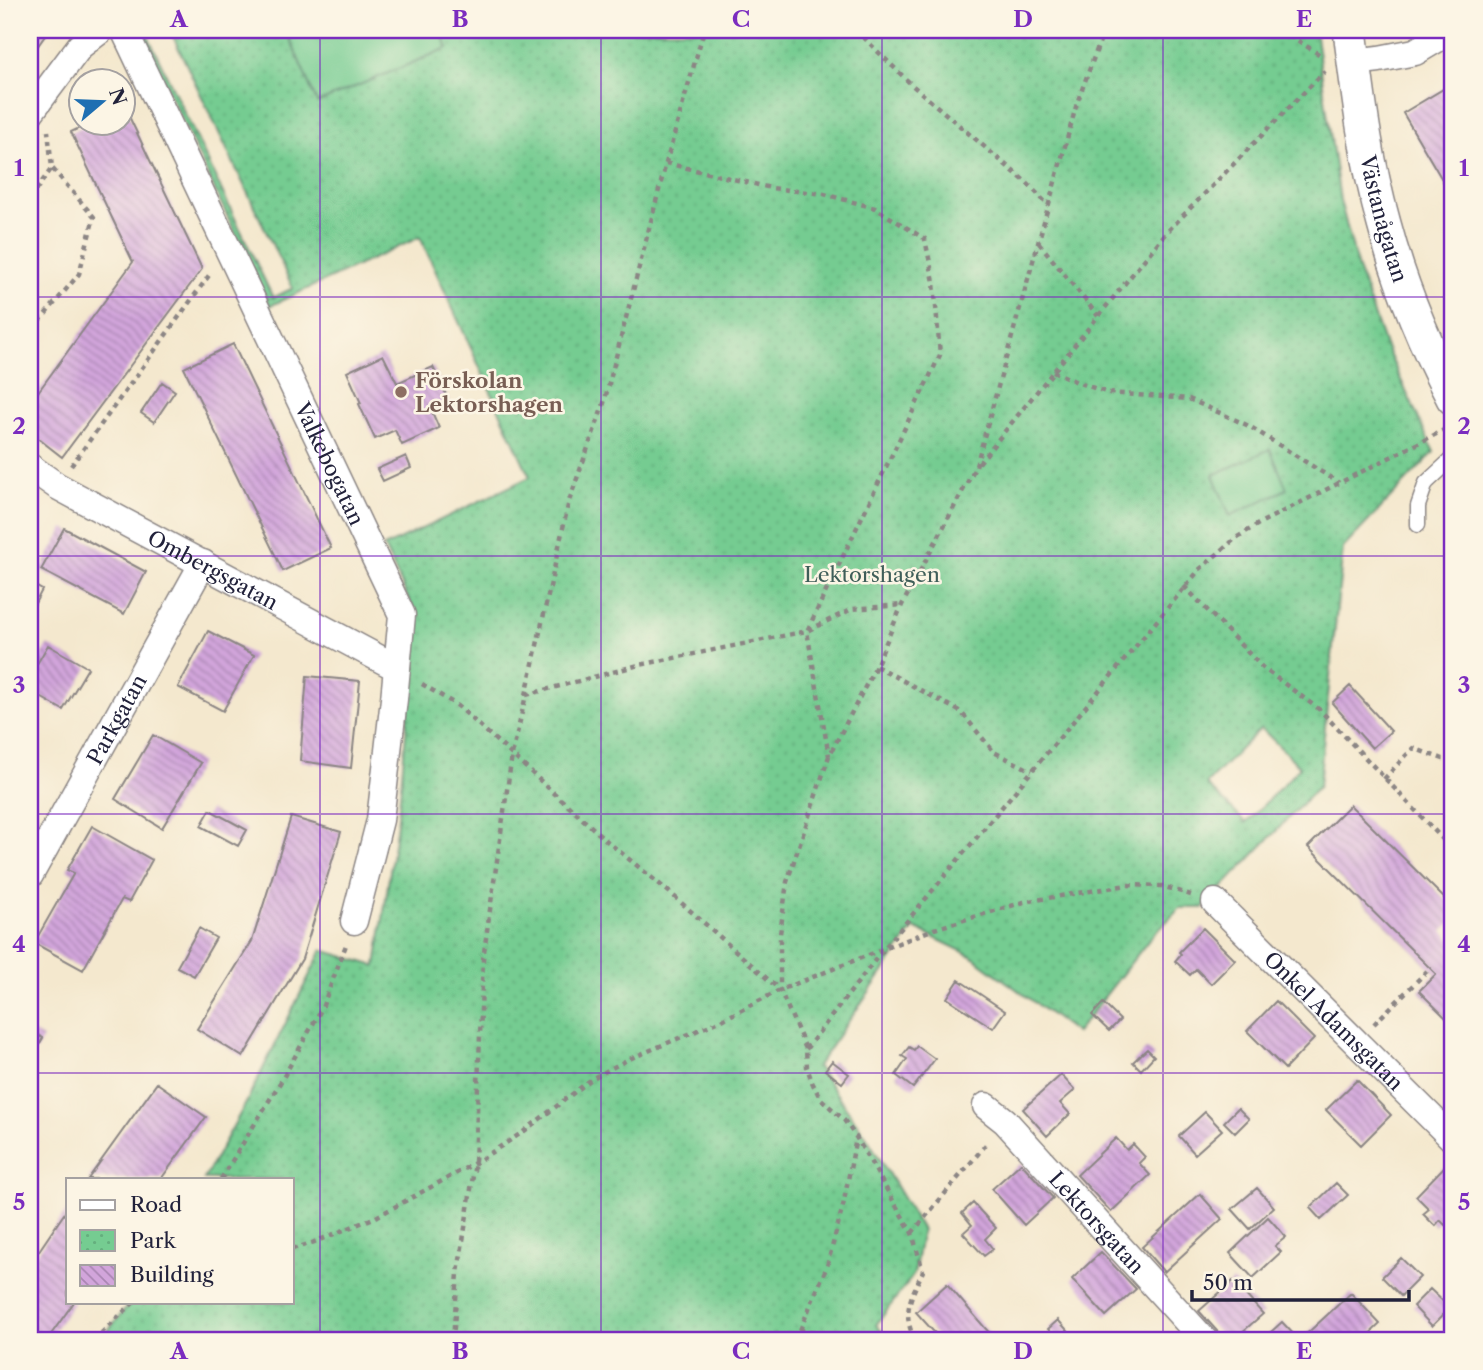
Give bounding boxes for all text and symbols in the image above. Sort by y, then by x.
text: A [169,5,189,33]
text: B [451,5,469,33]
text: C [732,5,750,33]
text: D [1013,5,1033,33]
text: E [1296,5,1312,33]
north arrow [66,66,136,136]
text: N [104,85,131,108]
street label: Västanågatan [1356,152,1413,285]
text: 1 [14,154,25,182]
text: 1 [1459,154,1470,182]
place label: Förskolan Lektorshagen [415,368,564,417]
marker: Förskolan Lektorshagen [393,384,409,400]
street label: Valkebogatan [290,397,370,529]
text: 2 [12,412,26,440]
text: 2 [1457,412,1471,440]
street label: Ombergsgatan [144,524,283,615]
park label: Lektorshagen [804,562,940,587]
street label: Parkgatan [81,670,151,769]
text: 3 [13,671,26,699]
text: 3 [1458,671,1471,699]
text: 4 [12,930,26,958]
text: 4 [1457,930,1471,958]
street label: Onkel Adamsgatan [1259,946,1409,1095]
street label: Lektorsgatan [1044,1166,1150,1279]
legend [66,1178,294,1304]
text: 5 [13,1188,25,1216]
text: 5 [1458,1188,1470,1216]
text: Road [130,1192,182,1217]
text: Park [130,1228,176,1253]
scale bar [1192,1258,1410,1302]
text: Building [130,1262,215,1287]
text: 50 m [1203,1270,1253,1295]
text: A [169,1337,189,1365]
text: B [451,1337,469,1365]
text: C [732,1337,750,1365]
text: D [1013,1337,1033,1365]
text: E [1296,1337,1312,1365]

